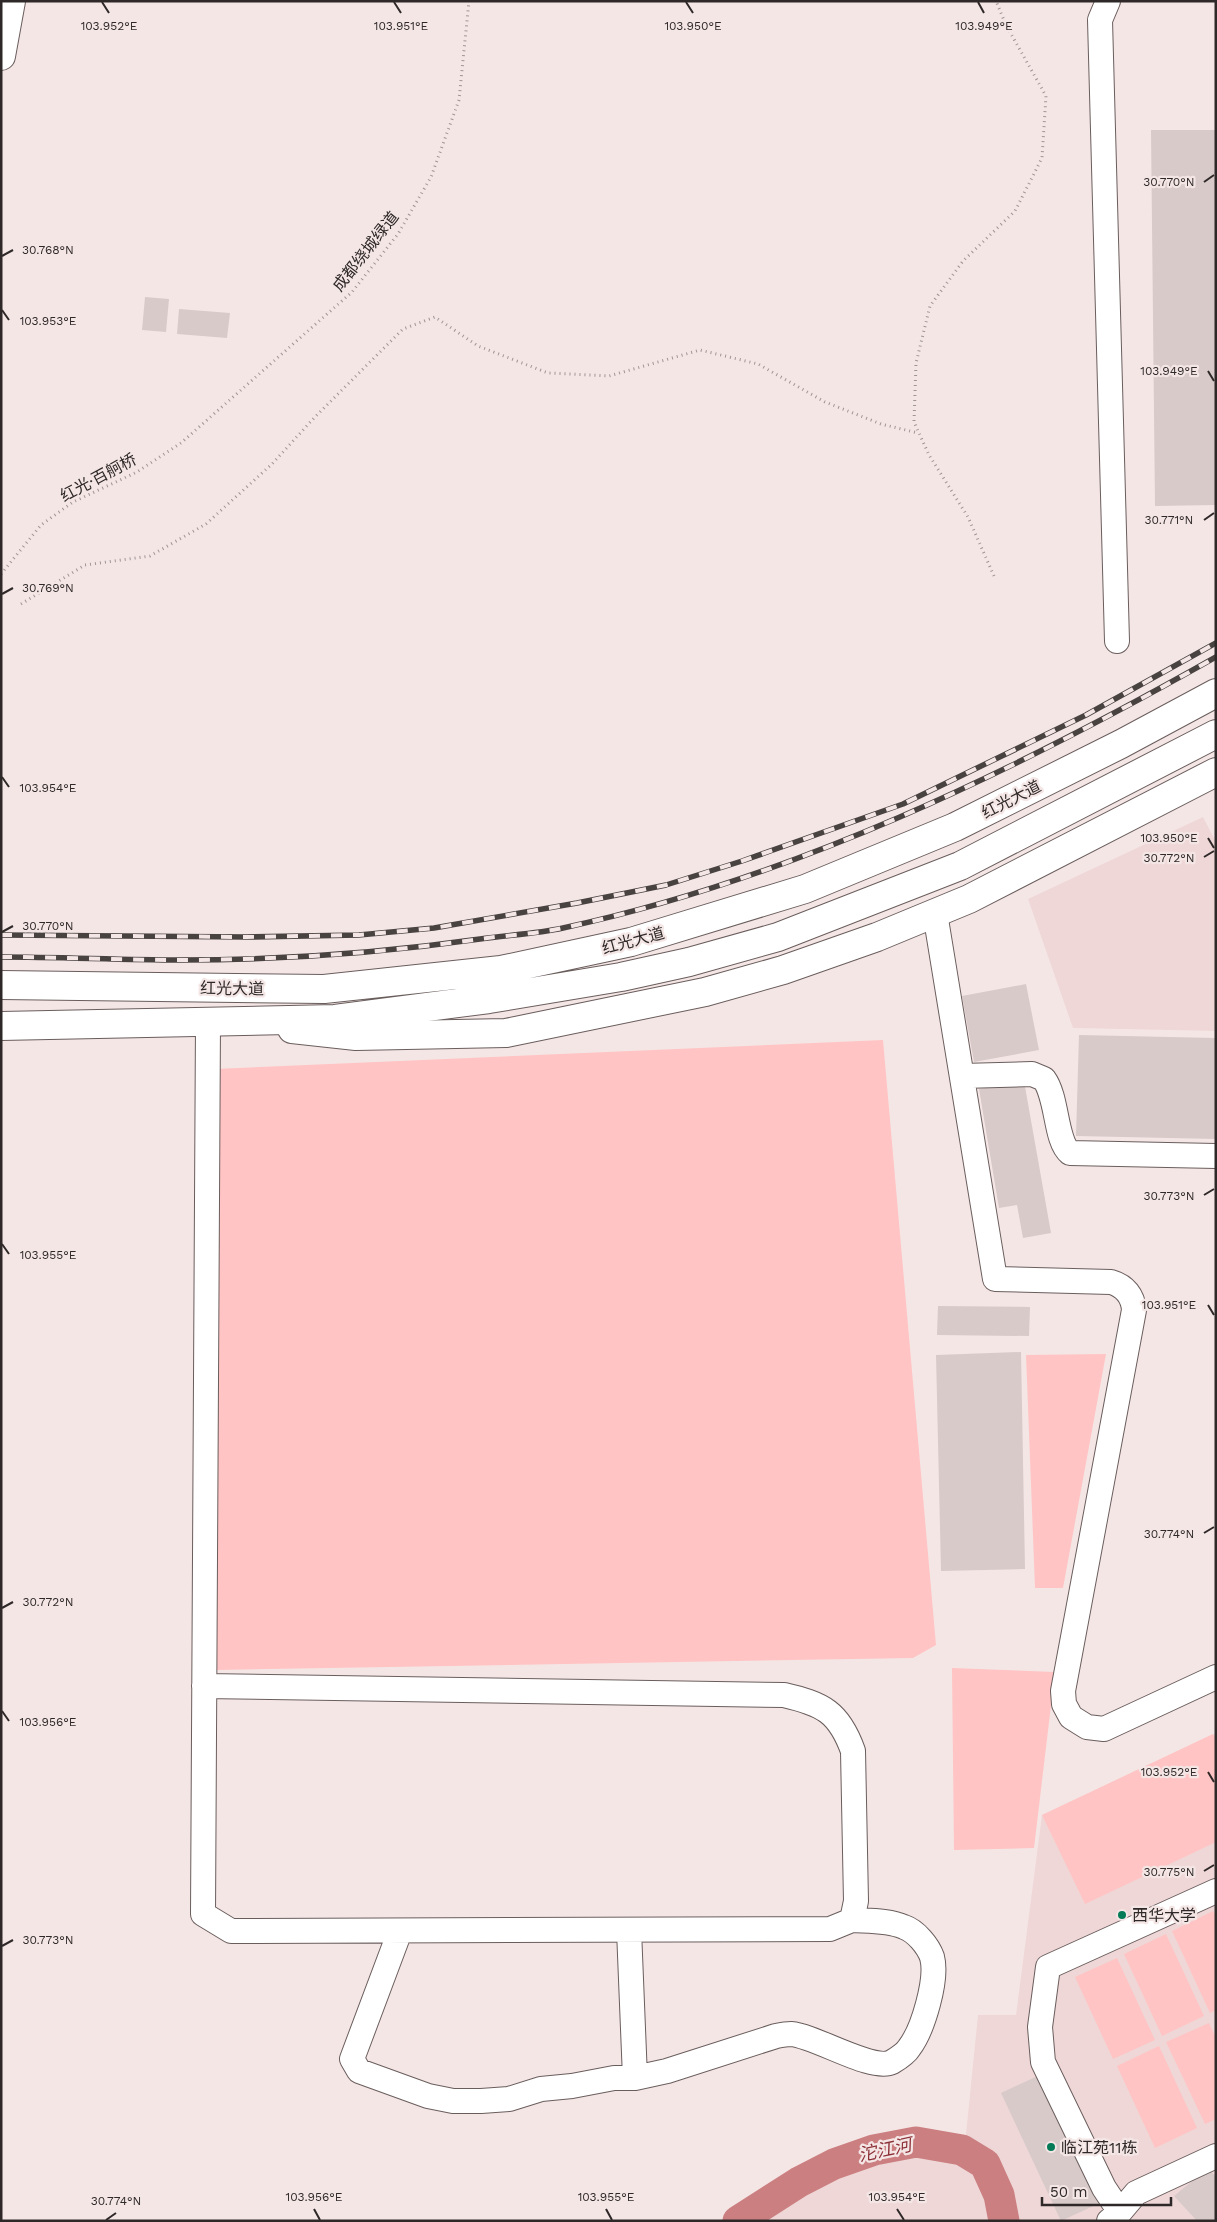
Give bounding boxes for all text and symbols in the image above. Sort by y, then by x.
text: 103.952°E [81,19,138,33]
text: 103.951°E [374,19,429,33]
text: 103.950°E [664,19,722,33]
text: 103.949°E [955,19,1013,33]
text: 30.770°N [1143,175,1195,189]
street label: 成都绕城绿道 [328,208,402,295]
text: 30.768°N [22,243,74,257]
text: 103.953°E [20,314,77,328]
text: 103.949°E [1140,364,1198,378]
street label: 红光·百舸桥 [57,449,140,505]
text: 30.771°N [1145,513,1193,527]
text: 30.769°N [22,581,74,595]
street label: 红光大道 [978,776,1044,822]
text: 103.954°E [20,781,77,795]
text: 103.950°E [1140,831,1198,845]
text: 30.772°N [1143,851,1195,865]
text: 30.770°N [22,919,74,933]
street label: 红光大道 [600,923,667,958]
street label: 红光大道 [200,978,264,999]
text: 30.773°N [1143,1189,1195,1203]
text: 103.955°E [20,1248,77,1262]
text: 103.951°E [1142,1298,1197,1312]
text: 30.774°N [1144,1527,1194,1541]
text: 30.772°N [22,1595,74,1609]
text: 103.956°E [20,1715,77,1729]
text: 103.952°E [1141,1765,1198,1779]
text: 30.775°N [1143,1865,1195,1879]
place label: 西华大学 [1132,1906,1196,1925]
marker: 西华大学 [1116,1909,1128,1921]
text: 30.773°N [22,1933,74,1947]
water label: 沱江河 [856,2133,916,2165]
place label: 临江苑11栋 [1061,2138,1137,2157]
marker: 临江苑11栋 [1045,2141,1057,2153]
scale bar [1042,2174,1171,2206]
text: 50 m [1050,2183,1087,2201]
text: 103.956°E [286,2190,343,2204]
text: 103.955°E [578,2190,635,2204]
text: 103.954°E [869,2190,926,2204]
text: 30.774°N [91,2194,141,2208]

